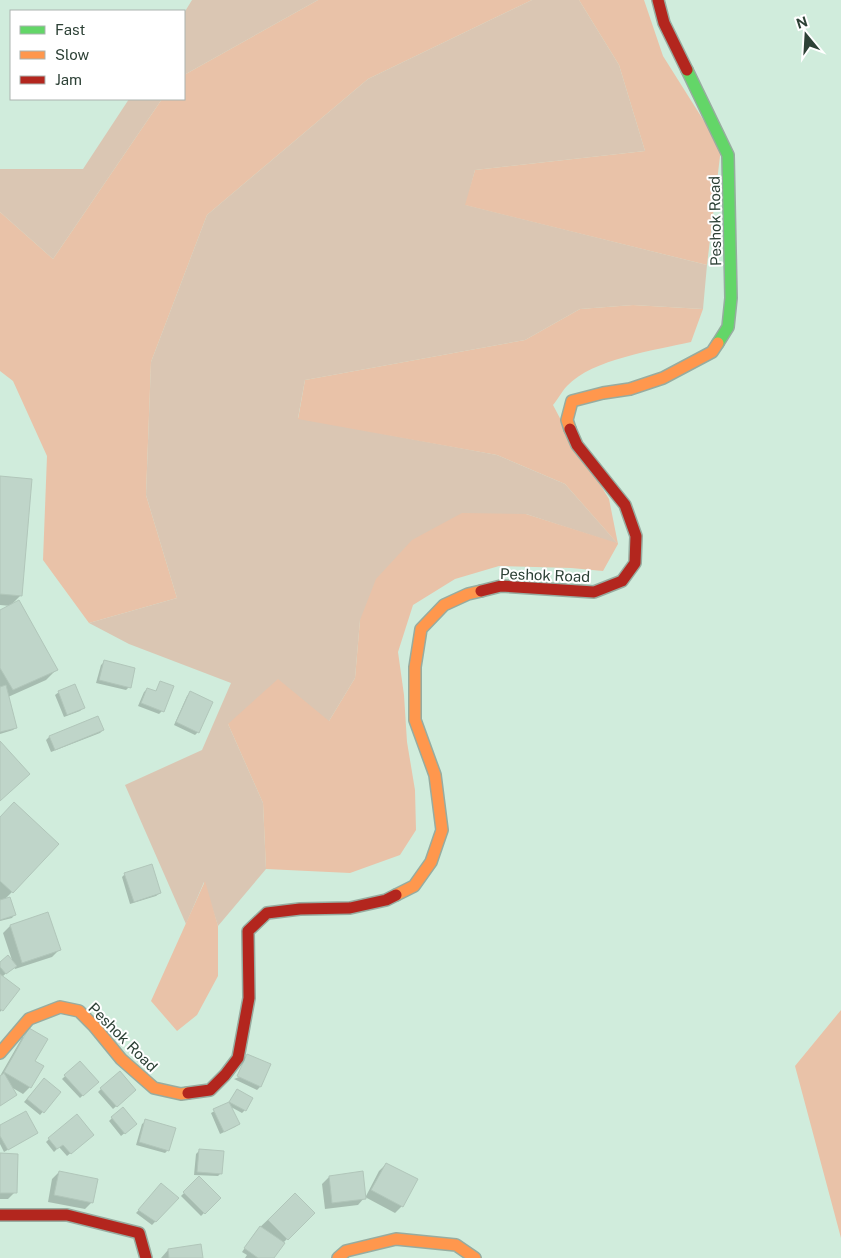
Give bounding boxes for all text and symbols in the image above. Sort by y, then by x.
legend [10,10,185,100]
north arrow [781,10,831,60]
text: N [794,13,810,32]
text: Fast [55,21,85,38]
text: Slow [55,46,90,63]
text: Jam [55,71,82,88]
street label: Peshok Road [706,176,724,266]
street label: Peshok Road [500,565,590,585]
street label: Peshok Road [85,999,161,1075]

